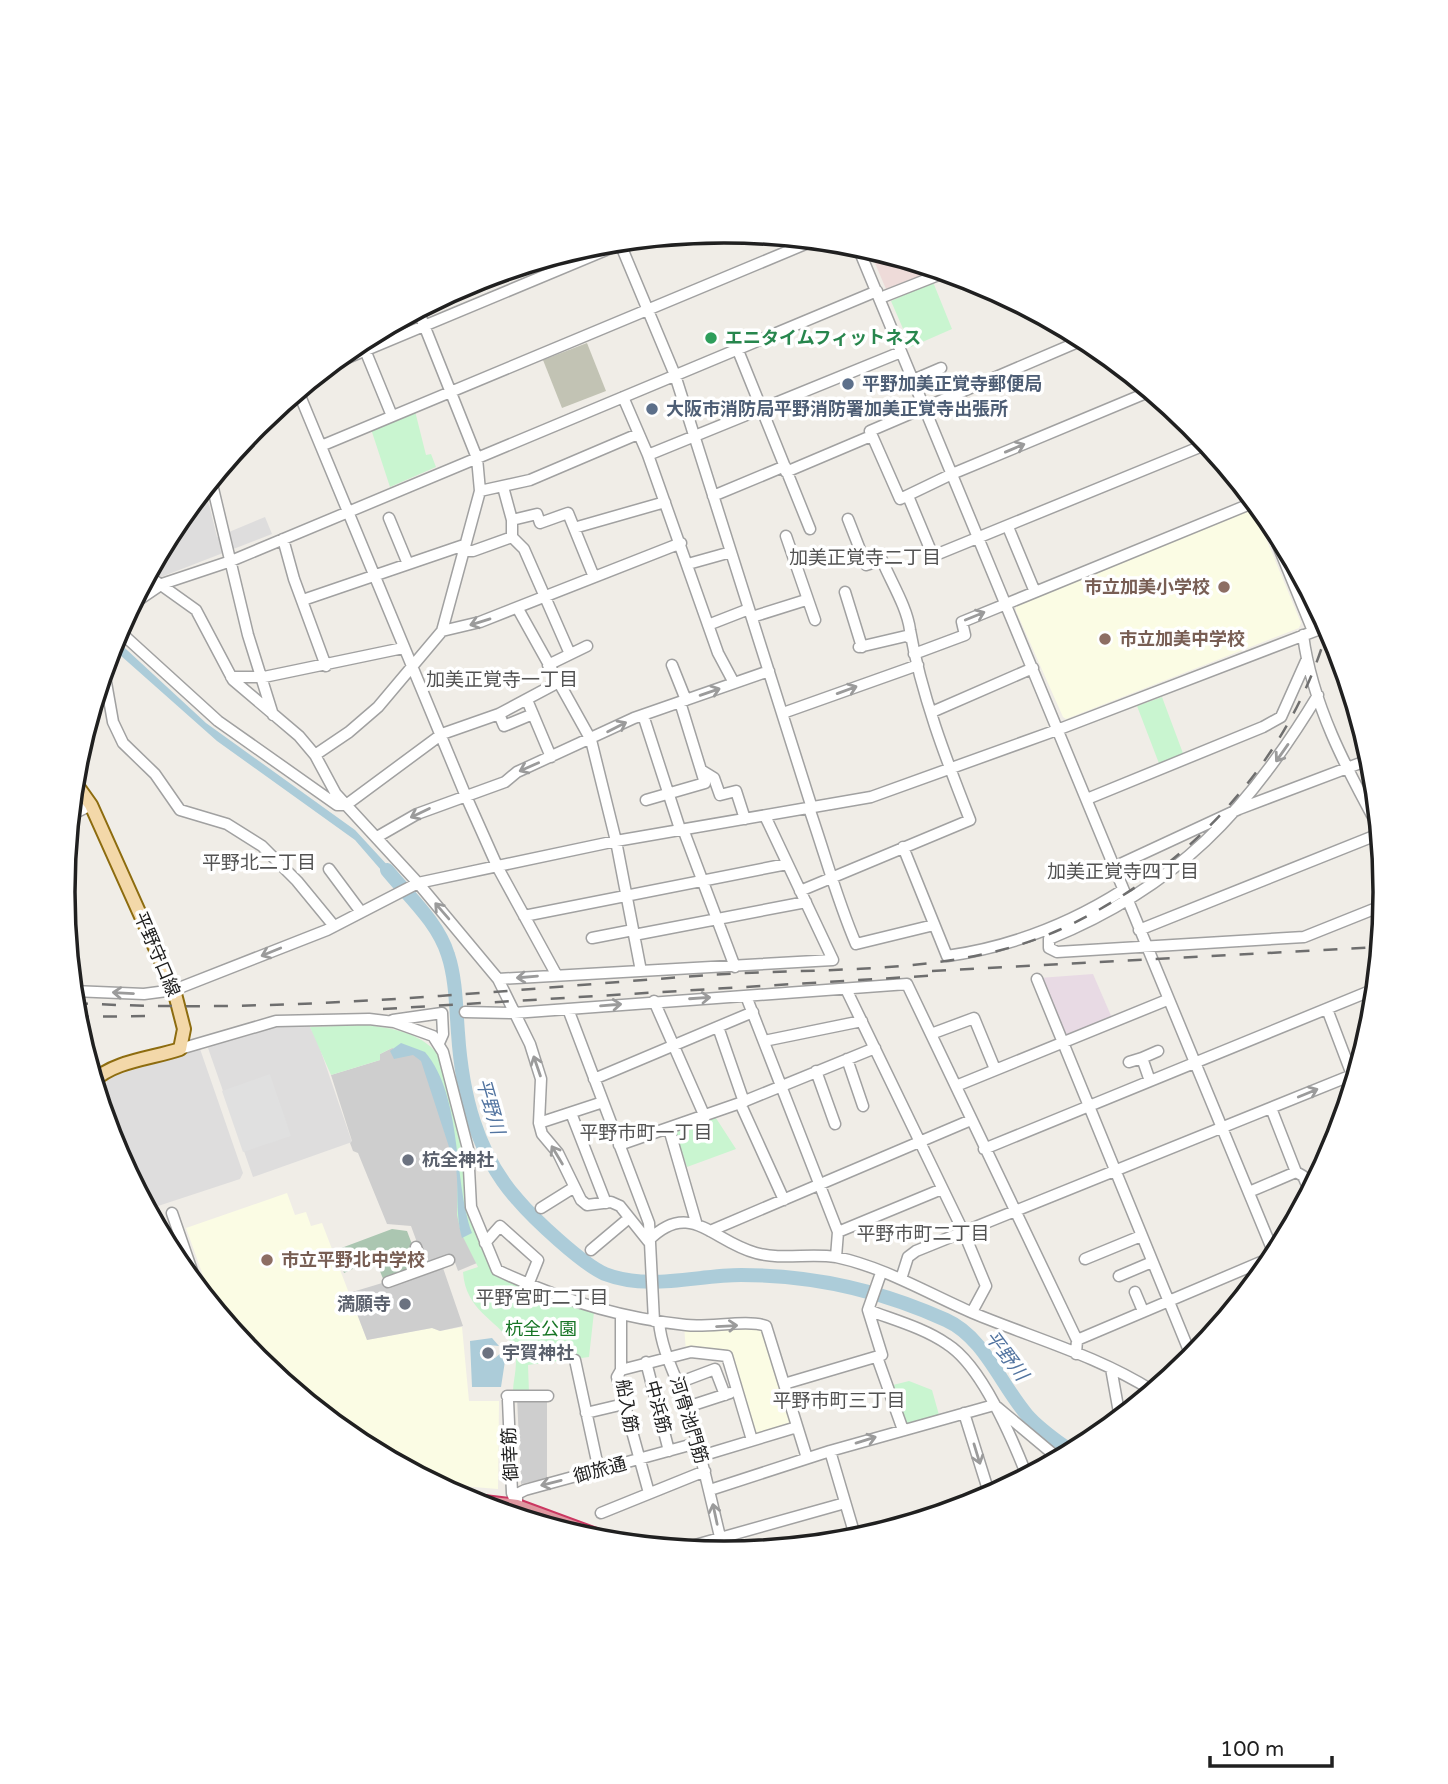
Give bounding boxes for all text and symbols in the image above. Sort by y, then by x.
place label: エニタイムフィットネス [725,327,921,349]
marker: エニタイムフィットネス [703,330,719,346]
place label: 平野加美正覚寺郵便局 [862,373,1042,395]
marker: 平野加美正覚寺郵便局 [840,376,856,392]
place label: 大阪市消防局平野消防署加美正覚寺出張所 [666,398,1008,420]
marker: 大阪市消防局平野消防署加美正覚寺出張所 [644,401,660,417]
one-way arrow [1003,441,1025,454]
district label: 加美正覚寺二丁目 [789,547,941,569]
place label: 市立加美小学校 [1084,576,1210,598]
marker: 市立加美小学校 [1216,579,1232,595]
one-way arrow [964,609,986,622]
one-way arrow [470,616,492,629]
place label: 市立加美中学校 [1119,628,1245,650]
marker: 市立加美中学校 [1097,631,1113,647]
district label: 加美正覚寺一丁目 [426,669,578,691]
one-way arrow [836,683,858,695]
one-way arrow [699,685,721,697]
one-way arrow [606,720,627,733]
one-way arrow [1275,743,1289,762]
one-way arrow [518,761,540,774]
one-way arrow [410,807,431,821]
district label: 平野北二丁目 [202,852,316,874]
district label: 加美正覚寺四丁目 [1047,861,1199,883]
one-way arrow [434,902,450,920]
street label: 平野守口線 [129,908,185,1000]
one-way arrow [260,947,282,960]
one-way arrow [516,971,539,984]
one-way arrow [113,986,135,999]
one-way arrow [688,992,711,1005]
one-way arrow [599,998,622,1011]
one-way arrow [530,1056,542,1078]
water label: 平野川 [472,1076,509,1139]
one-way arrow [1297,1085,1318,1098]
district label: 平野市町一丁目 [579,1122,713,1144]
one-way arrow [550,1145,564,1165]
place label: 杭全神社 [422,1149,494,1171]
marker: 杭全神社 [400,1152,416,1168]
district label: 平野市町二丁目 [856,1223,990,1245]
place label: 市立平野北中学校 [281,1249,425,1271]
marker: 市立平野北中学校 [259,1252,275,1268]
district label: 平野宮町二丁目 [475,1287,609,1309]
place label: 満願寺 [337,1293,391,1315]
marker: 満願寺 [397,1296,413,1312]
park label: 杭全公園 [505,1318,577,1340]
one-way arrow [716,1319,738,1332]
water label: 平野川 [980,1326,1033,1387]
place label: 宇賀神社 [502,1342,574,1364]
marker: 宇賀神社 [480,1345,496,1361]
street label: 河骨池門筋 [665,1374,713,1466]
street label: 船入筋 [611,1378,643,1434]
street label: 中浜筋 [640,1378,676,1436]
district label: 平野市町三丁目 [772,1390,906,1412]
street label: 御幸筋 [498,1426,522,1482]
one-way arrow [855,1432,877,1445]
one-way arrow [972,1443,985,1465]
street label: 御旅通 [571,1452,629,1488]
one-way arrow [540,1477,563,1490]
one-way arrow [708,1503,721,1526]
scale bar [1210,1724,1332,1768]
text: 100 m [1220,1737,1284,1762]

